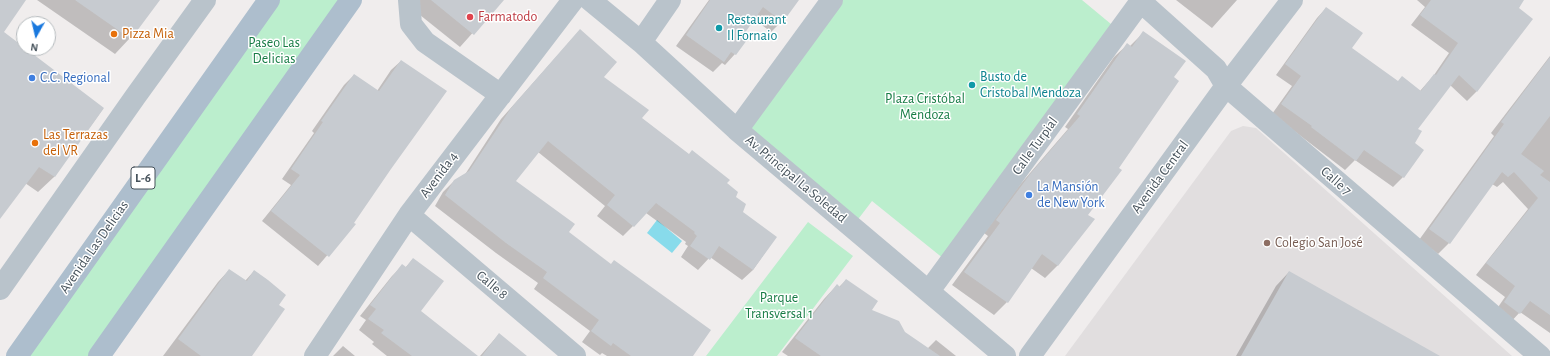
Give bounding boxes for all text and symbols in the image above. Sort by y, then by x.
place label: Farmatodo [478,9,537,25]
marker: Farmatodo [465,12,475,22]
place label: Restaurant Il Fornaio [727,12,786,44]
north arrow [16,16,56,56]
marker: Restaurant Il Fornaio [714,23,724,33]
place label: Pizza Mia [122,26,174,42]
marker: Pizza Mia [109,29,119,39]
park label: Paseo Las Delicias [248,35,300,68]
text: N [30,41,39,53]
place label: Busto de Cristobal Mendoza [980,69,1081,102]
place label: C.C. Regional [40,70,110,86]
marker: C.C. Regional [27,73,37,83]
marker: Busto de Cristobal Mendoza [967,80,977,90]
park label: Plaza Cristóbal Mendoza [885,91,965,124]
street label: Calle Turpial [1008,114,1062,178]
place label: Las Terrazas del VR [43,127,108,160]
street label: Av. Principal La Soledad [742,132,850,226]
street label: Avenida Central [1128,137,1192,217]
marker: Las Terrazas del VR [30,138,40,148]
street label: Avenida 4 [416,149,462,201]
street label: Calle 7 [1317,163,1355,199]
road number: L-6 [131,167,155,189]
place label: La Mansión de New York [1037,179,1105,212]
marker: La Mansión de New York [1024,190,1034,200]
street label: Avenida Las Delicias [56,197,132,297]
place label: Colegio San José [1275,235,1363,251]
marker: Colegio San José [1262,238,1272,248]
street label: Calle 8 [473,267,511,303]
park label: Parque Transversal 1 [745,290,813,322]

